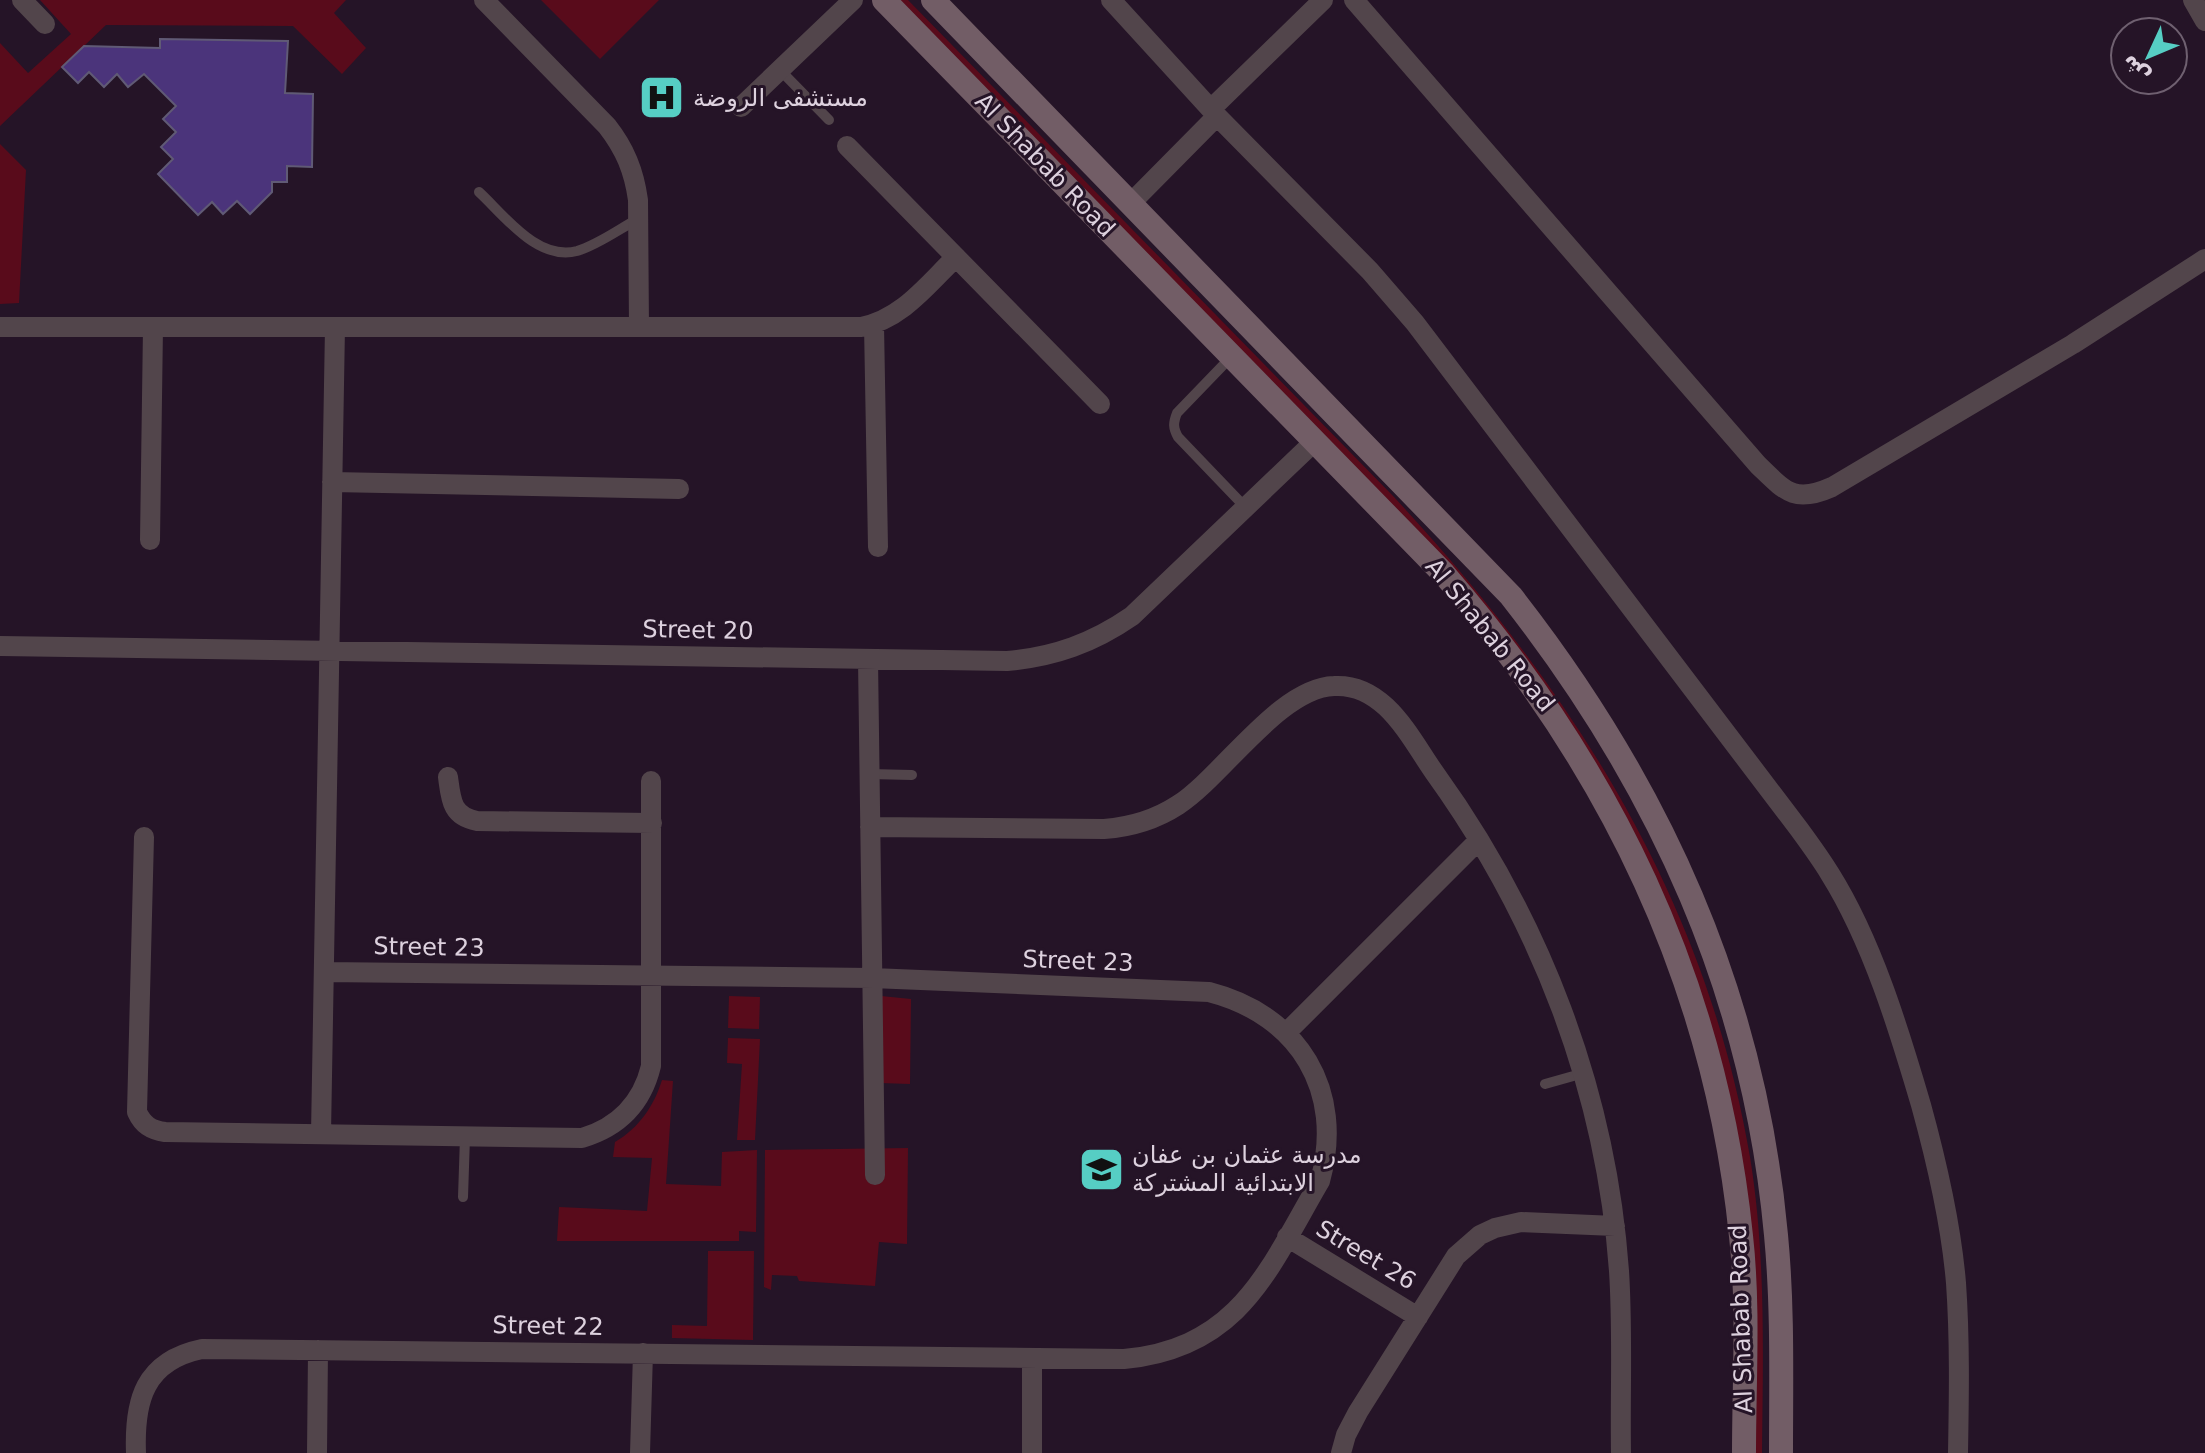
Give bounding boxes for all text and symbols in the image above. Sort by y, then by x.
north arrow [2109,16,2189,96]
text: ش [2115,50,2155,89]
hospital icon: مستشفى الروضة [638,74,686,122]
place label: مستشفى الروضة [693,84,868,112]
street label: Al Shabab Road [969,87,1121,243]
street label: Al Shabab Road [1420,553,1560,717]
street label: Street 20 [642,615,754,645]
street label: Street 23 [373,932,485,962]
street label: Street 23 [1022,945,1134,977]
place label: مدرسة عثمان بن عفان الابتدائية المشتركة [1132,1141,1362,1197]
school or university icon: مدرسة عثمان بن عفان الابتدائية المشتركة [1077,1145,1125,1193]
street label: Street 26 [1311,1214,1421,1296]
street label: Al Shabab Road [1724,1224,1758,1414]
street label: Street 22 [492,1311,604,1341]

